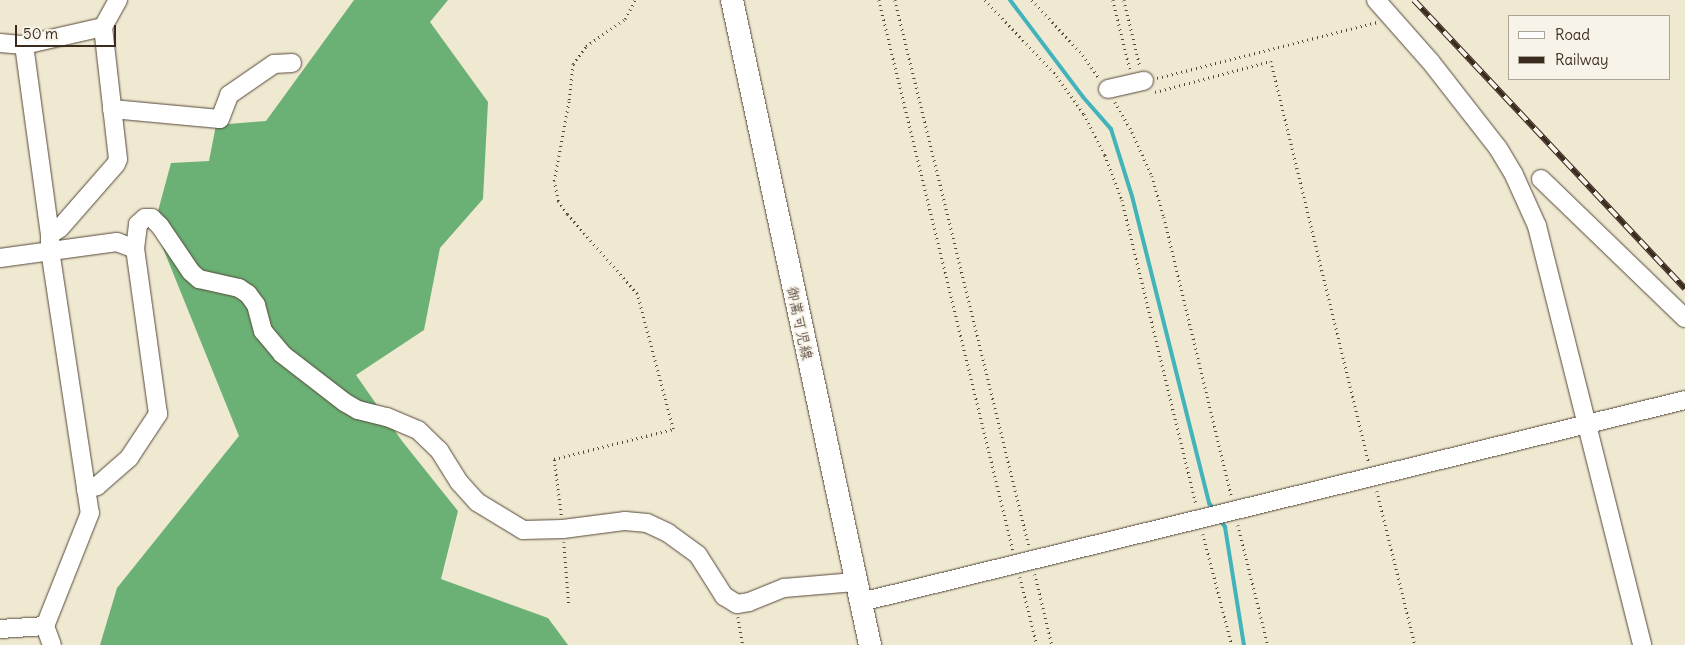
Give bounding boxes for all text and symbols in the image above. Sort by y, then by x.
scale bar [18,15,119,47]
legend [1508,15,1670,80]
text: 50 m [23,24,58,43]
text: Road [1555,25,1590,44]
text: Railway [1555,50,1609,69]
street label: 御嵩可児線 [783,284,817,362]

